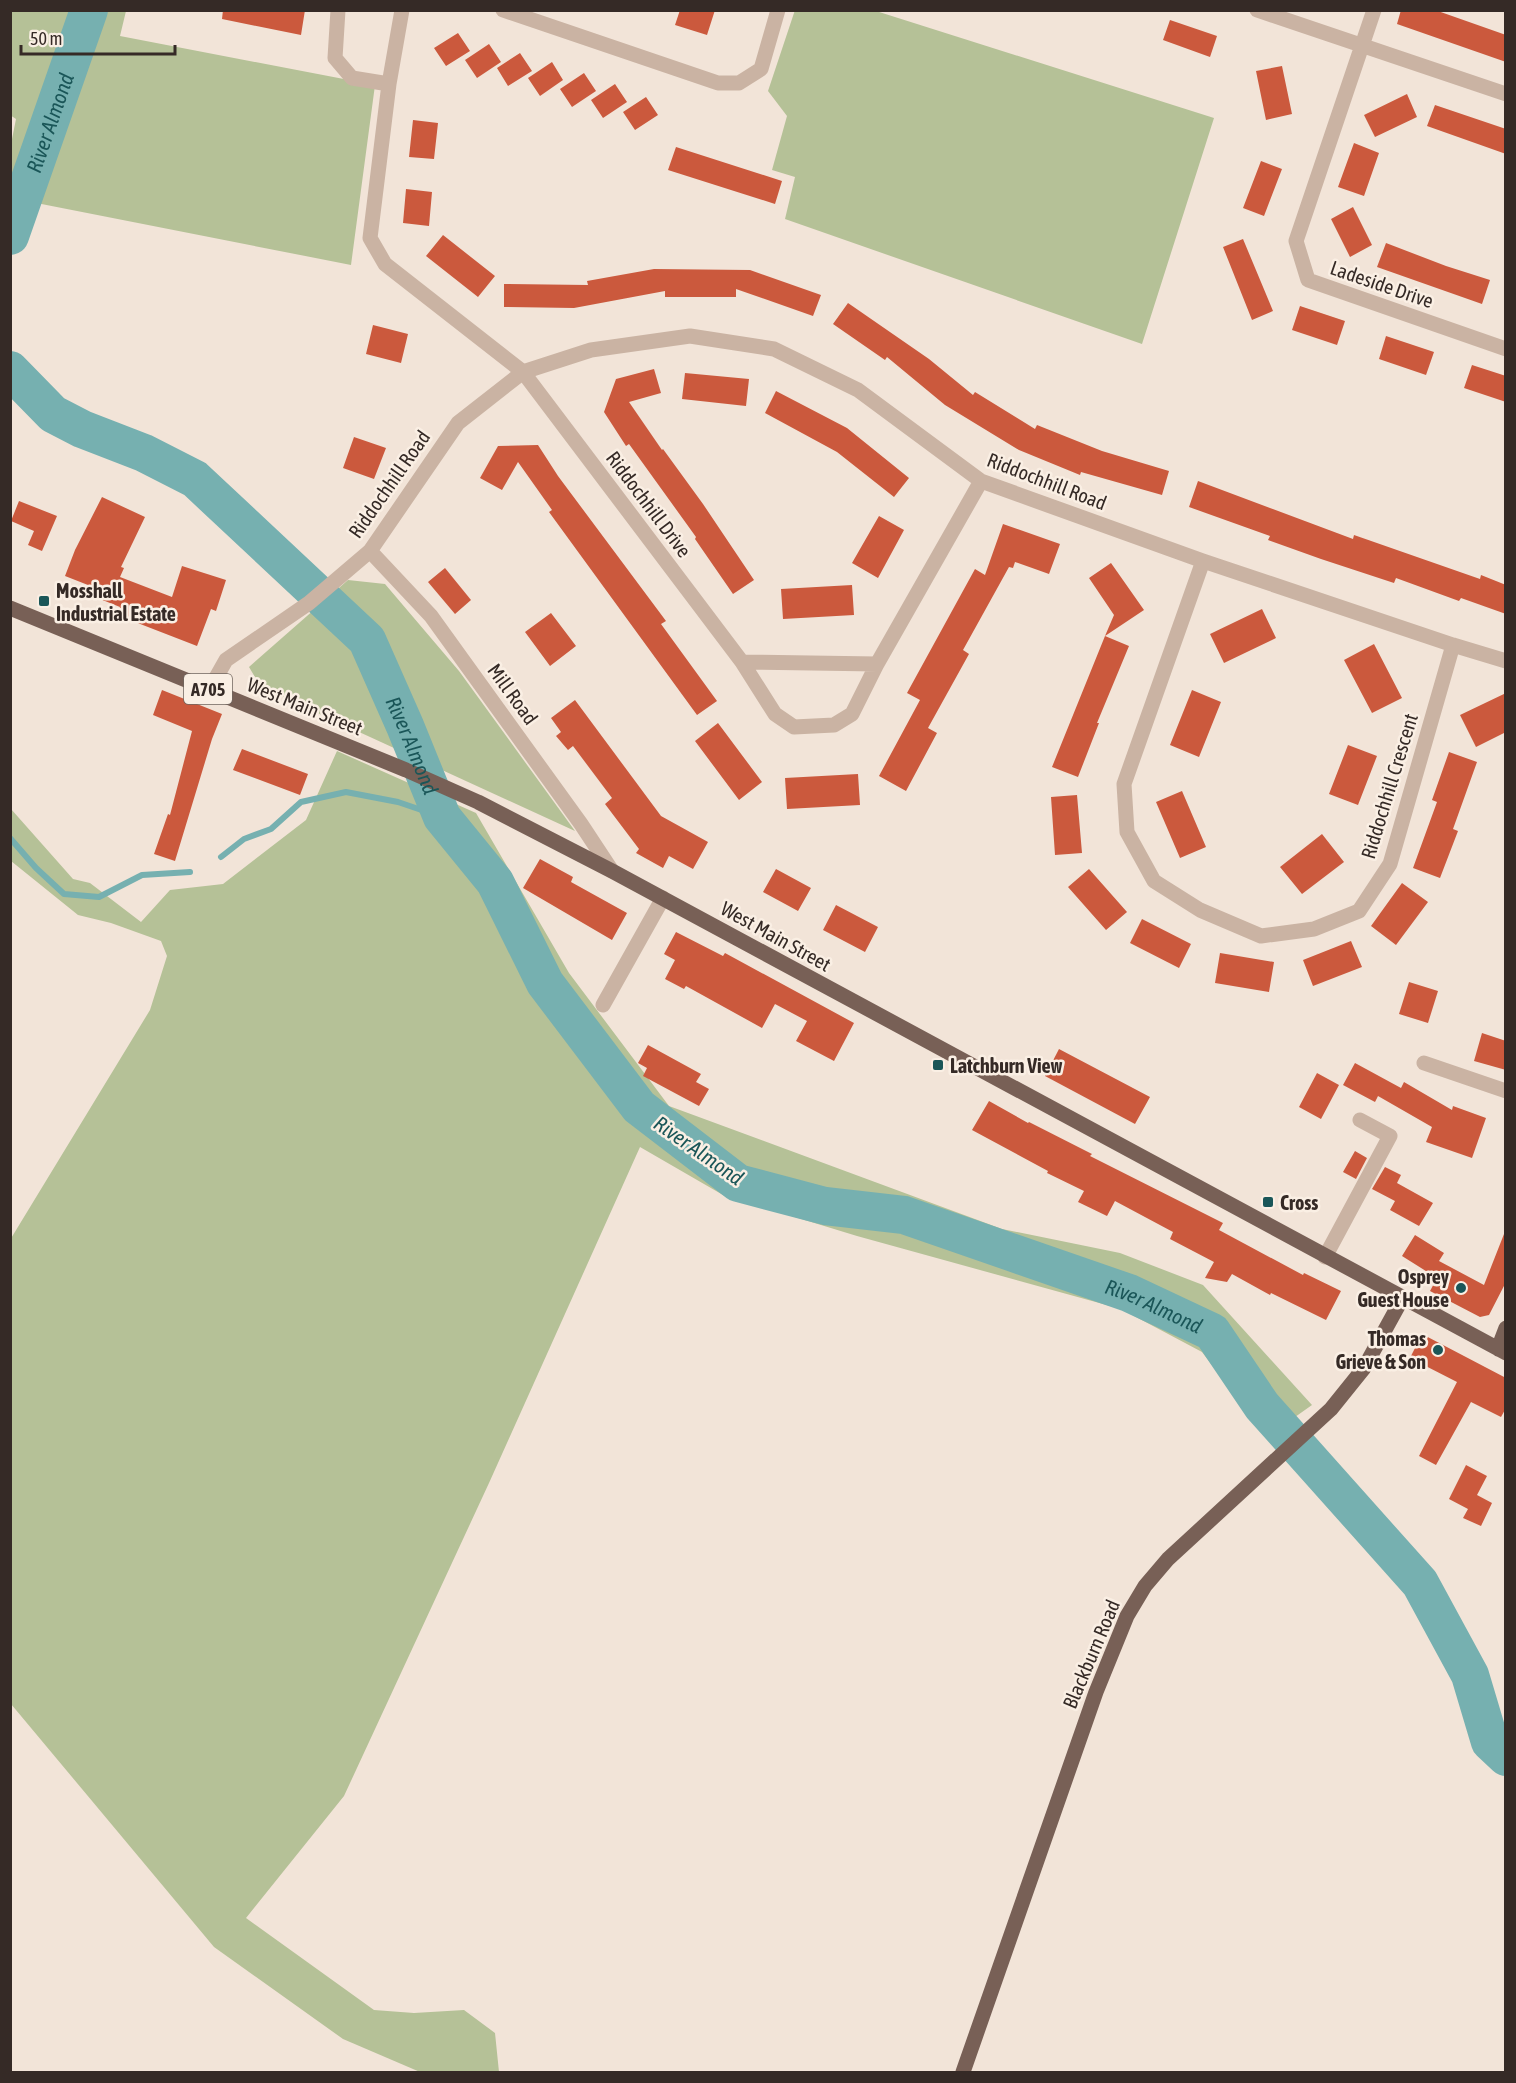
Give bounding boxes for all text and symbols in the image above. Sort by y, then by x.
scale bar [21,18,176,56]
text: 50 m [30,28,62,49]
water label: River Almond [21,70,78,176]
street label: Ladeside Drive [1327,256,1437,312]
street label: Riddochhill Road [343,426,435,542]
street label: Riddochhill Drive [602,447,696,561]
street label: Riddochhill Road [984,448,1110,514]
place label: Mosshall Industrial Estate [56,579,176,625]
marker: Mosshall Industrial Estate [37,594,51,608]
street label: Mill Road [483,659,543,729]
street label: West Main Street [244,672,366,740]
road number: A705 [184,674,232,704]
water label: River Almond [381,693,443,797]
street label: Riddochhill Crescent [1356,710,1422,861]
street label: West Main Street [717,896,835,976]
place label: Latchburn View [950,1054,1062,1077]
marker: Latchburn View [931,1058,945,1072]
water label: River Almond [650,1111,748,1189]
place label: Cross [1280,1191,1318,1214]
marker: Cross [1261,1195,1275,1209]
place label: Osprey Guest House [1357,1265,1450,1311]
water label: River Almond [1102,1274,1206,1338]
marker: Osprey Guest House [1454,1281,1468,1295]
place label: Thomas Grieve & Son [1336,1327,1426,1373]
marker: Thomas Grieve & Son [1431,1343,1445,1357]
street label: Blackburn Road [1058,1596,1124,1712]

